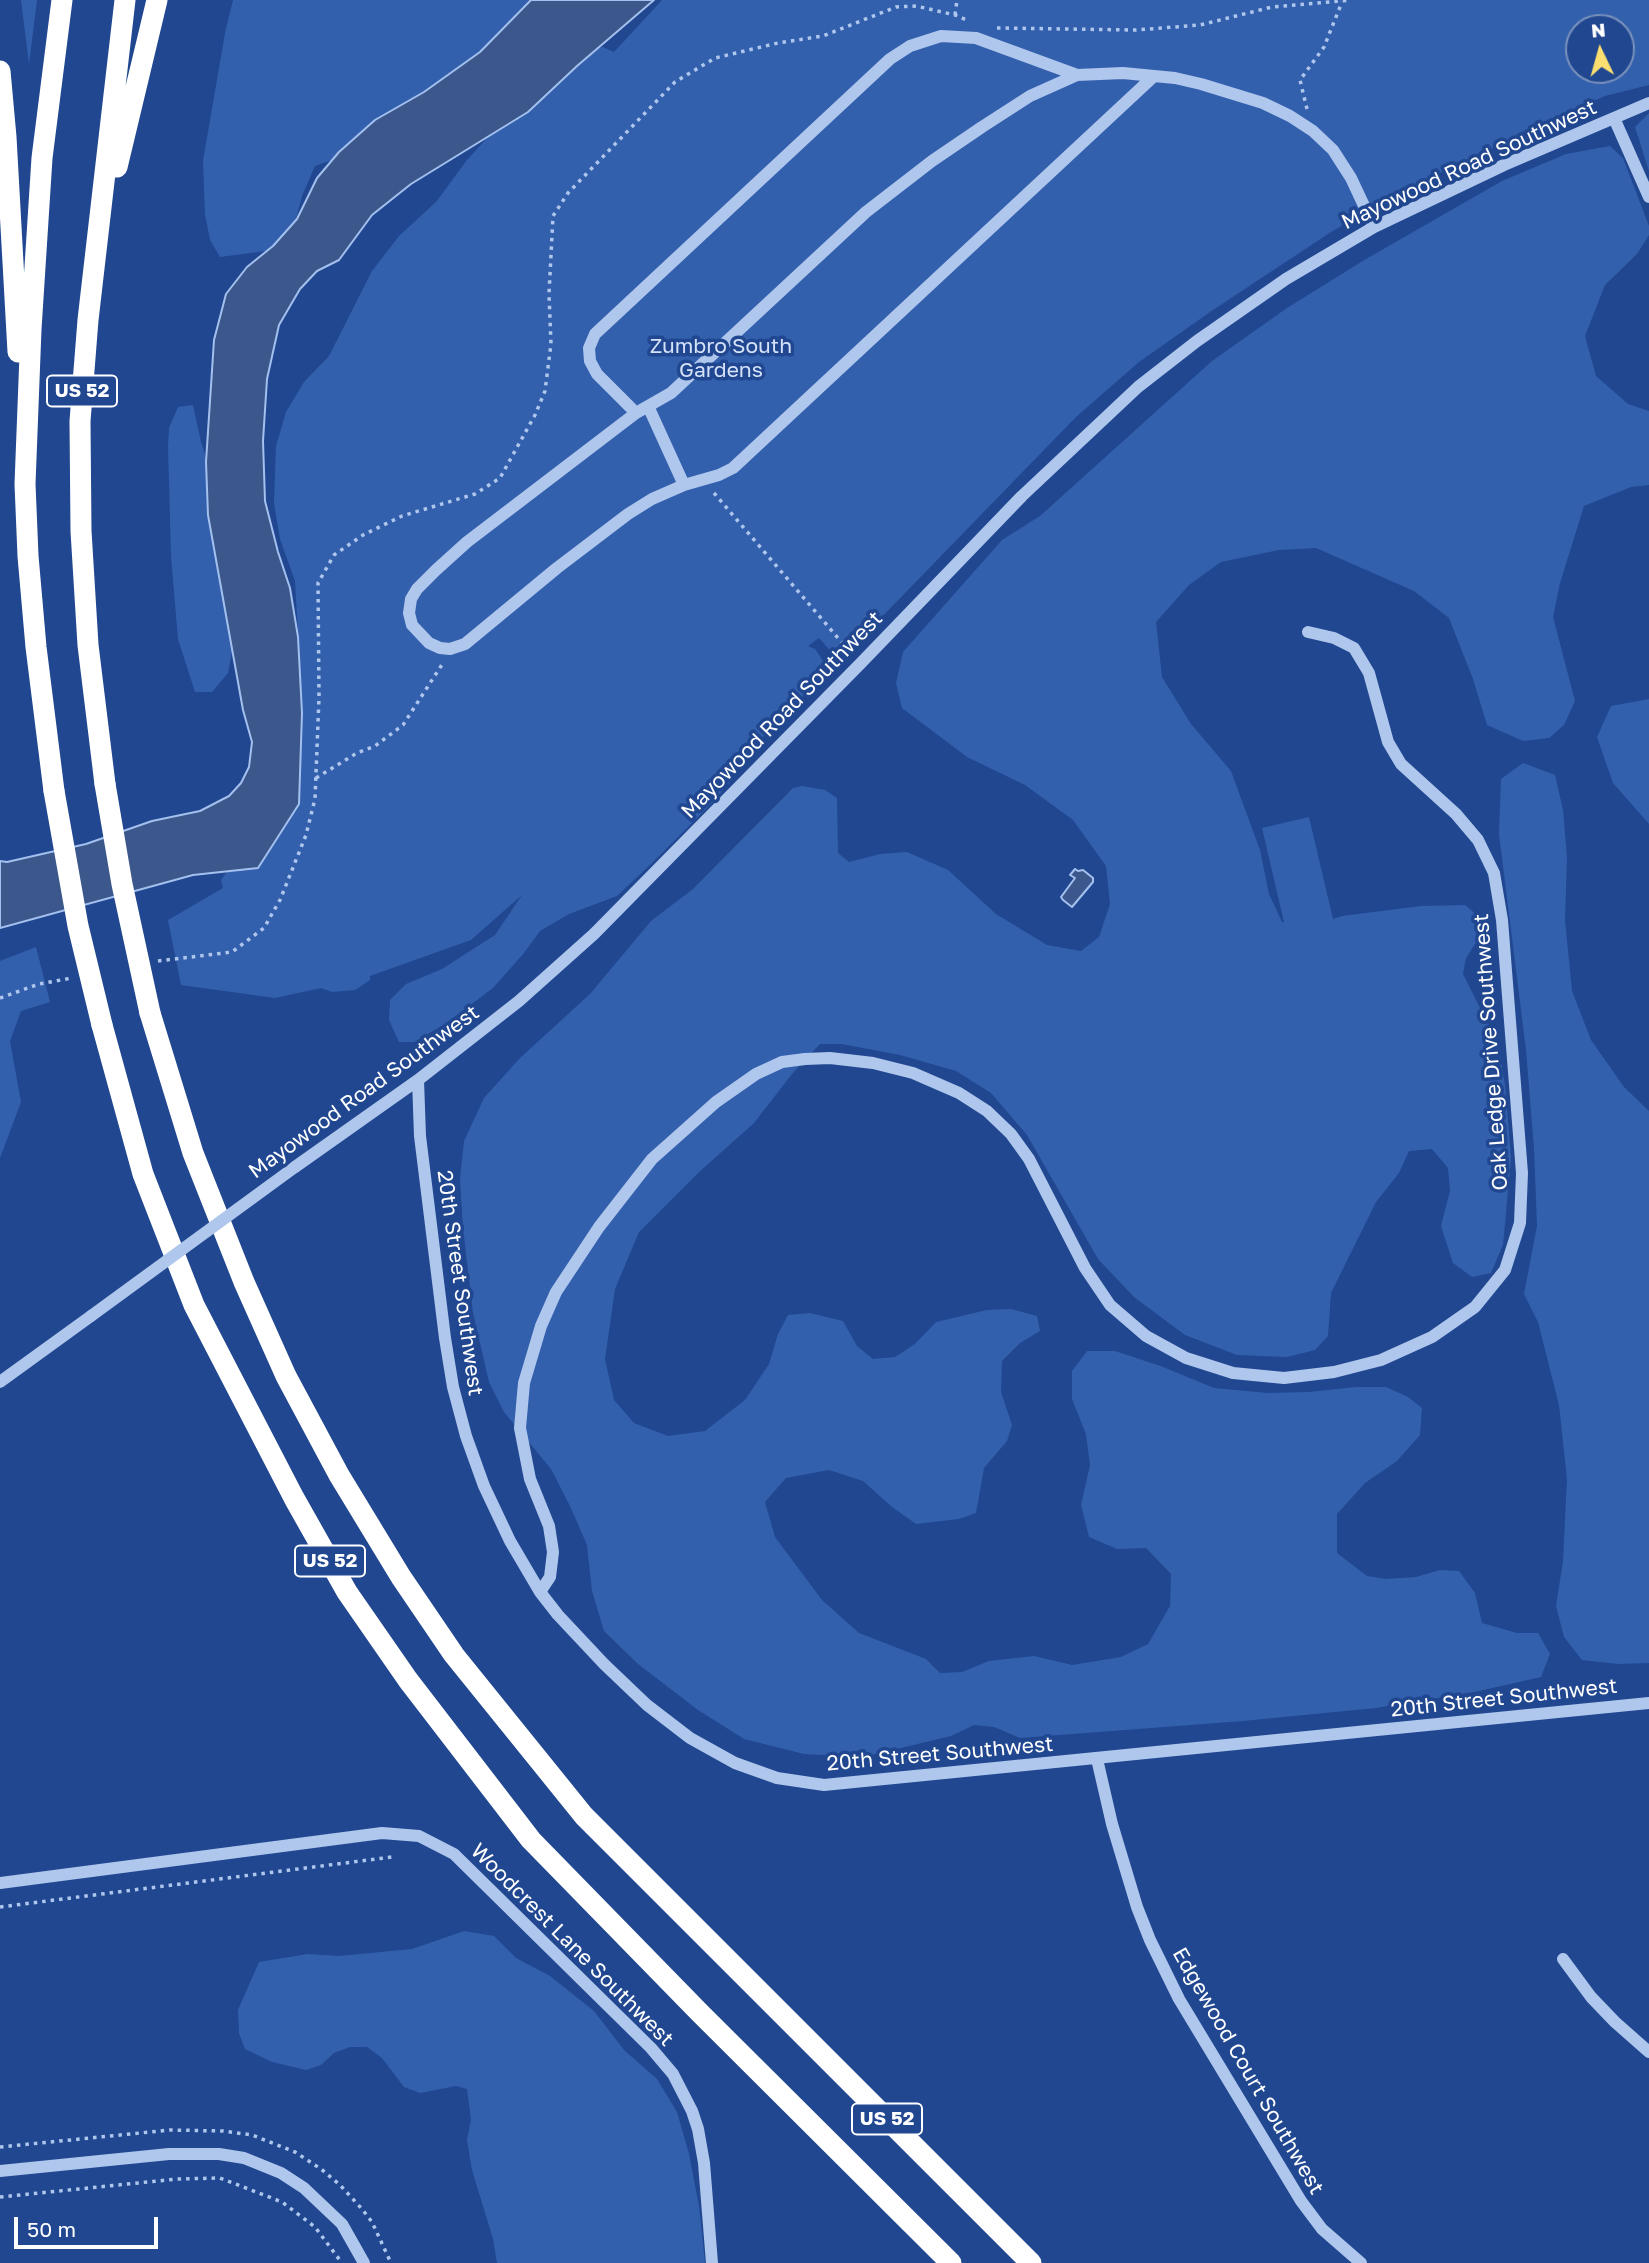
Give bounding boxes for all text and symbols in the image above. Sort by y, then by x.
north arrow [1565,14,1635,84]
text: N [1590,17,1606,42]
street label: Mayowood Road Southwest [1337,95,1601,235]
park label: Zumbro South Gardens [650,333,792,383]
road number: US 52 [47,376,117,406]
street label: Mayowood Road Southwest [676,606,888,824]
street label: Oak Ledge Drive Southwest [1469,913,1513,1191]
street label: Mayowood Road Southwest [244,1000,484,1184]
street label: 20th Street Southwest [432,1169,488,1397]
road number: US 52 [295,1546,365,1576]
street label: 20th Street Southwest [1390,1674,1618,1722]
street label: 20th Street Southwest [826,1732,1054,1776]
street label: Woodcrest Lane Southwest [465,1838,679,2052]
street label: Edgewood Court Southwest [1167,1943,1329,2199]
road number: US 52 [852,2104,922,2134]
scale bar [18,2204,161,2248]
text: 50 m [27,2216,76,2242]

